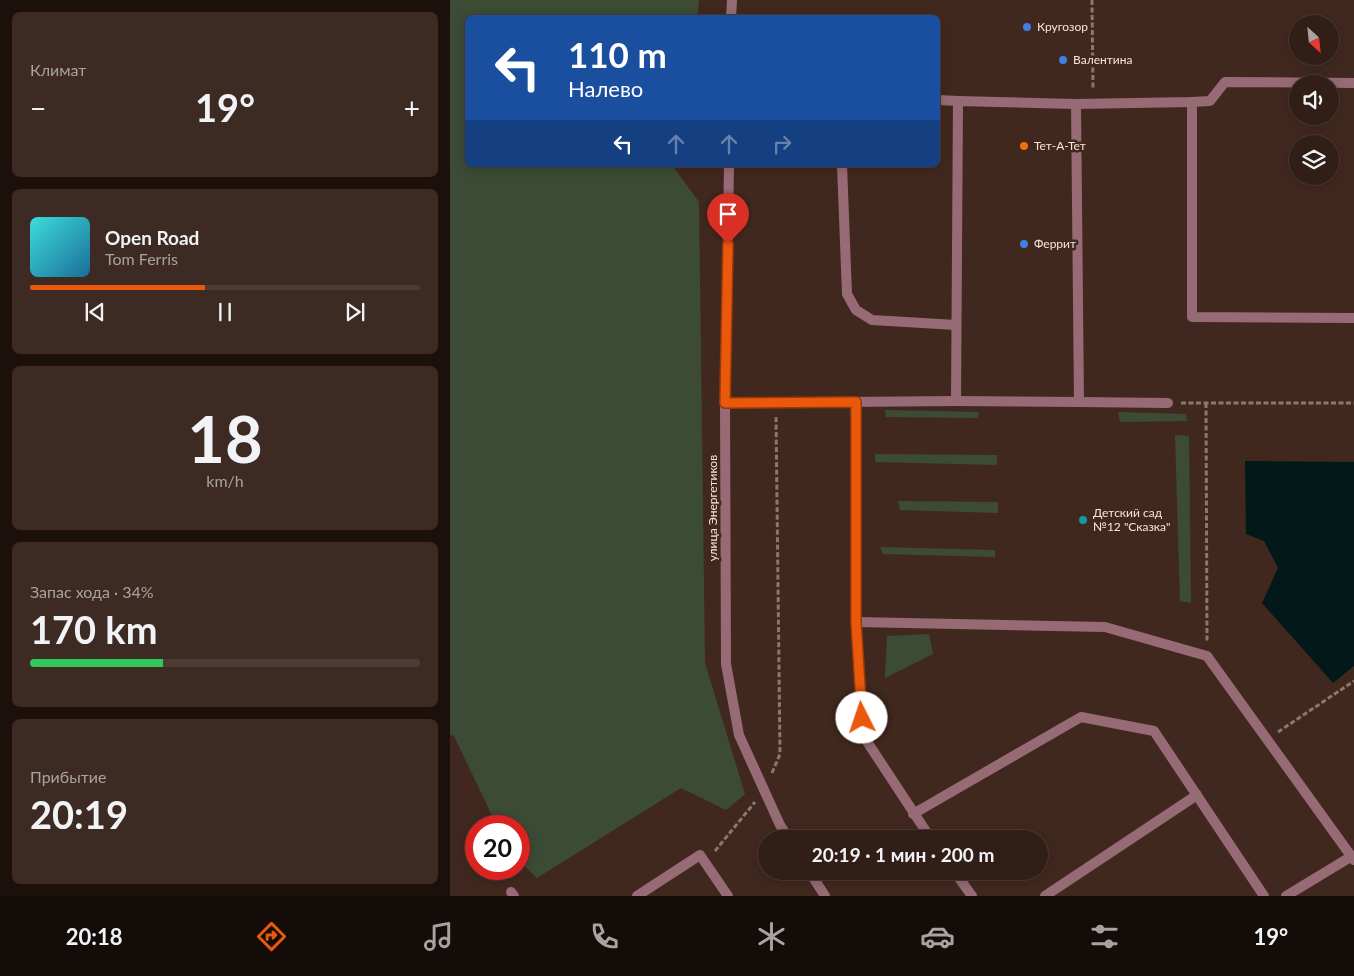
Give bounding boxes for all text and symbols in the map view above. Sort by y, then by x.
north arrow [1289,15,1339,65]
map controls [1289,15,1339,185]
place label: Кругозор [1037,19,1088,34]
marker: Кругозор [1021,21,1033,33]
text: 110 m [568,33,667,75]
icon: left [485,35,550,100]
place label: Валентина [1073,52,1132,67]
marker: Валентина [1057,54,1069,66]
text: Климат [30,60,86,79]
text: Налево [568,75,643,102]
button: sound [1289,75,1339,125]
text: 19° [195,84,255,130]
text: − [30,91,46,125]
text: + [404,91,420,125]
icon: left [609,130,637,158]
icon: ahead [662,130,690,158]
icon: ahead [715,130,743,158]
icon: right [768,130,796,158]
button: layers [1289,135,1339,185]
place label: Тет-А-Тет [1034,138,1086,153]
marker: Тет-А-Тет [1018,140,1030,152]
pin [707,193,749,244]
icon: arrive [714,200,742,228]
text: Open Road [105,226,199,249]
place label: Феррит [1034,236,1076,251]
marker: Феррит [1018,238,1030,250]
text: Tom Ferris [105,249,178,268]
icon: previous [81,298,109,326]
icon: pause [211,298,239,326]
icon: next [341,298,369,326]
text: 18 [187,399,263,477]
street label: улица Энергетиков [705,455,720,561]
text: km/h [206,471,244,490]
place label: Детский сад №12 "Сказка" [1093,505,1170,534]
marker: Детский сад №12 "Сказка" [1077,514,1089,526]
text: Запас хода · 34% [30,582,154,601]
text: 170 km [30,606,158,652]
position arrow [835,691,887,743]
text: Прибытие [30,767,106,786]
text: 20:19 [30,791,128,837]
speed limit sign: 20 [465,815,530,880]
text: 20:19 · 1 мин · 200 m [812,843,994,866]
icon: directions [254,919,289,954]
icon: music [421,919,456,954]
icon: phone [587,919,622,954]
icon: climate [754,919,789,954]
icon: car [920,919,955,954]
icon: filters [1087,919,1122,954]
text: 20:18 [66,923,123,950]
text: 19° [1253,923,1288,950]

